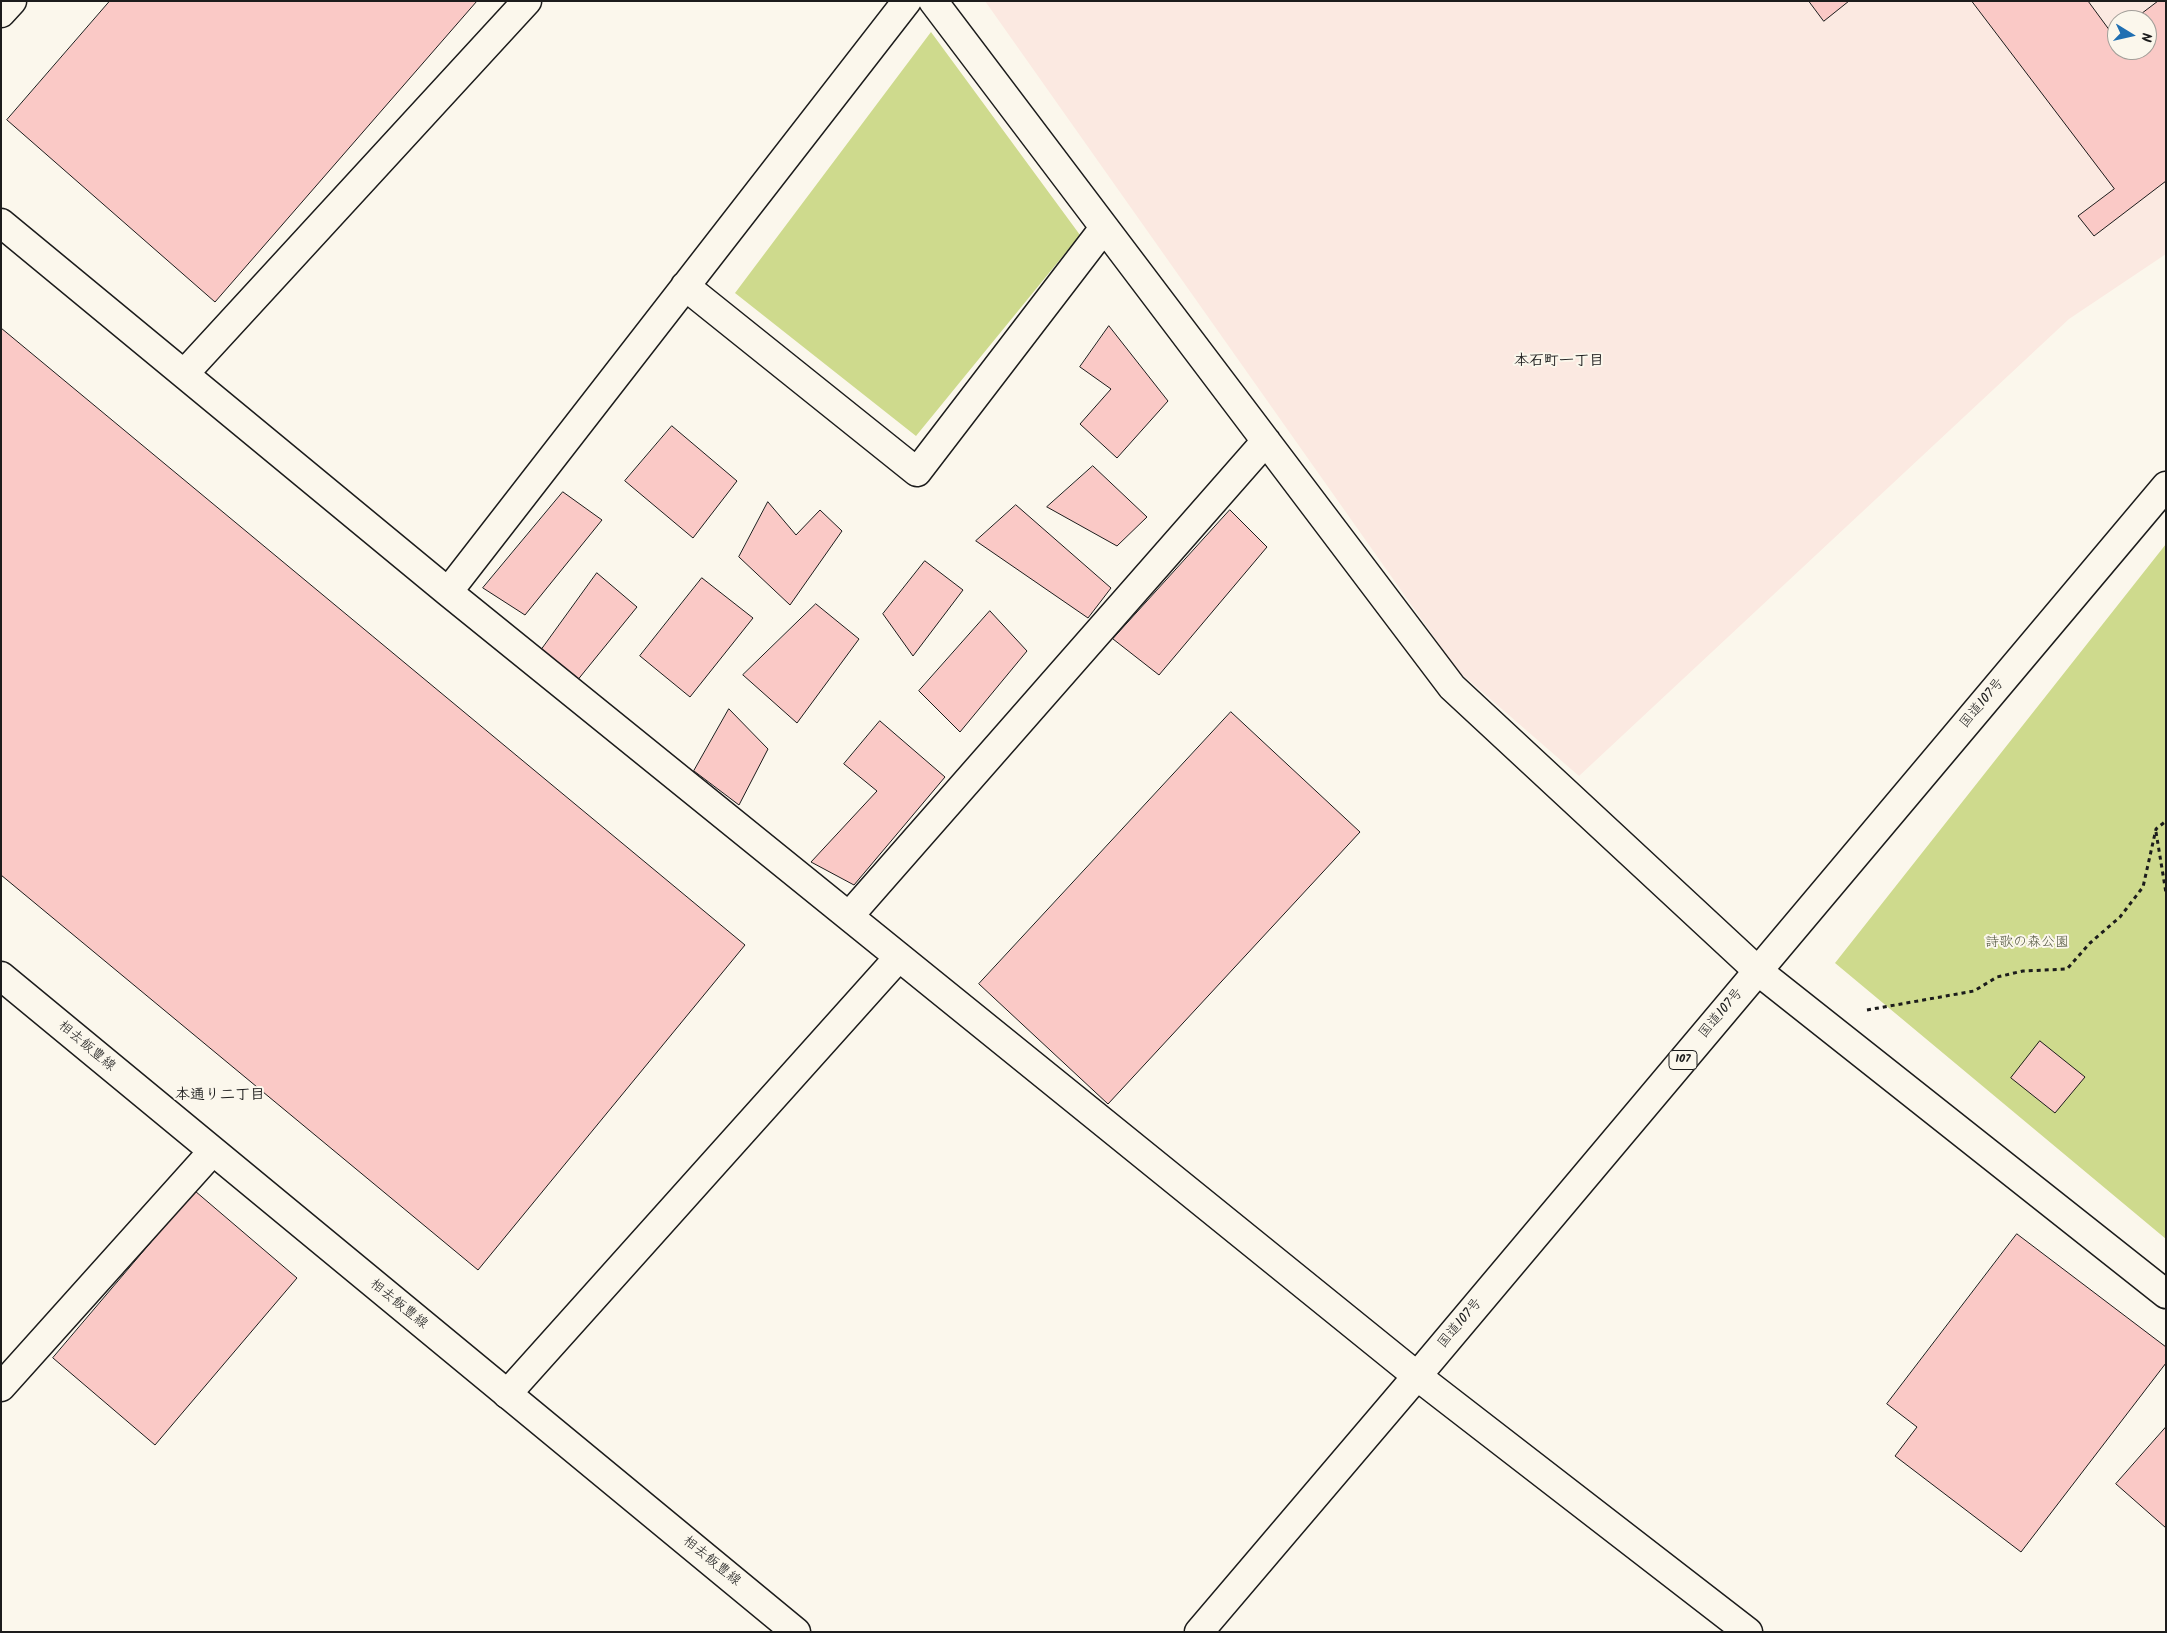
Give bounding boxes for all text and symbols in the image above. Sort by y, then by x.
north arrow [2107,10,2157,60]
text: N [2134,31,2157,43]
district label: 本石町一丁目 [1514,353,1604,371]
street label: 国道107号 [1957,676,2009,732]
park label: 詩歌の森公園 [1985,936,2069,952]
street label: 国道107号 [1696,986,1748,1042]
street label: 相去飯豊線 [54,1018,118,1076]
road number: 107 [1669,1050,1697,1070]
district label: 本通り二丁目 [175,1087,265,1105]
street label: 相去飯豊線 [366,1276,430,1334]
street label: 国道107号 [1435,1296,1487,1352]
street label: 相去飯豊線 [679,1533,743,1591]

